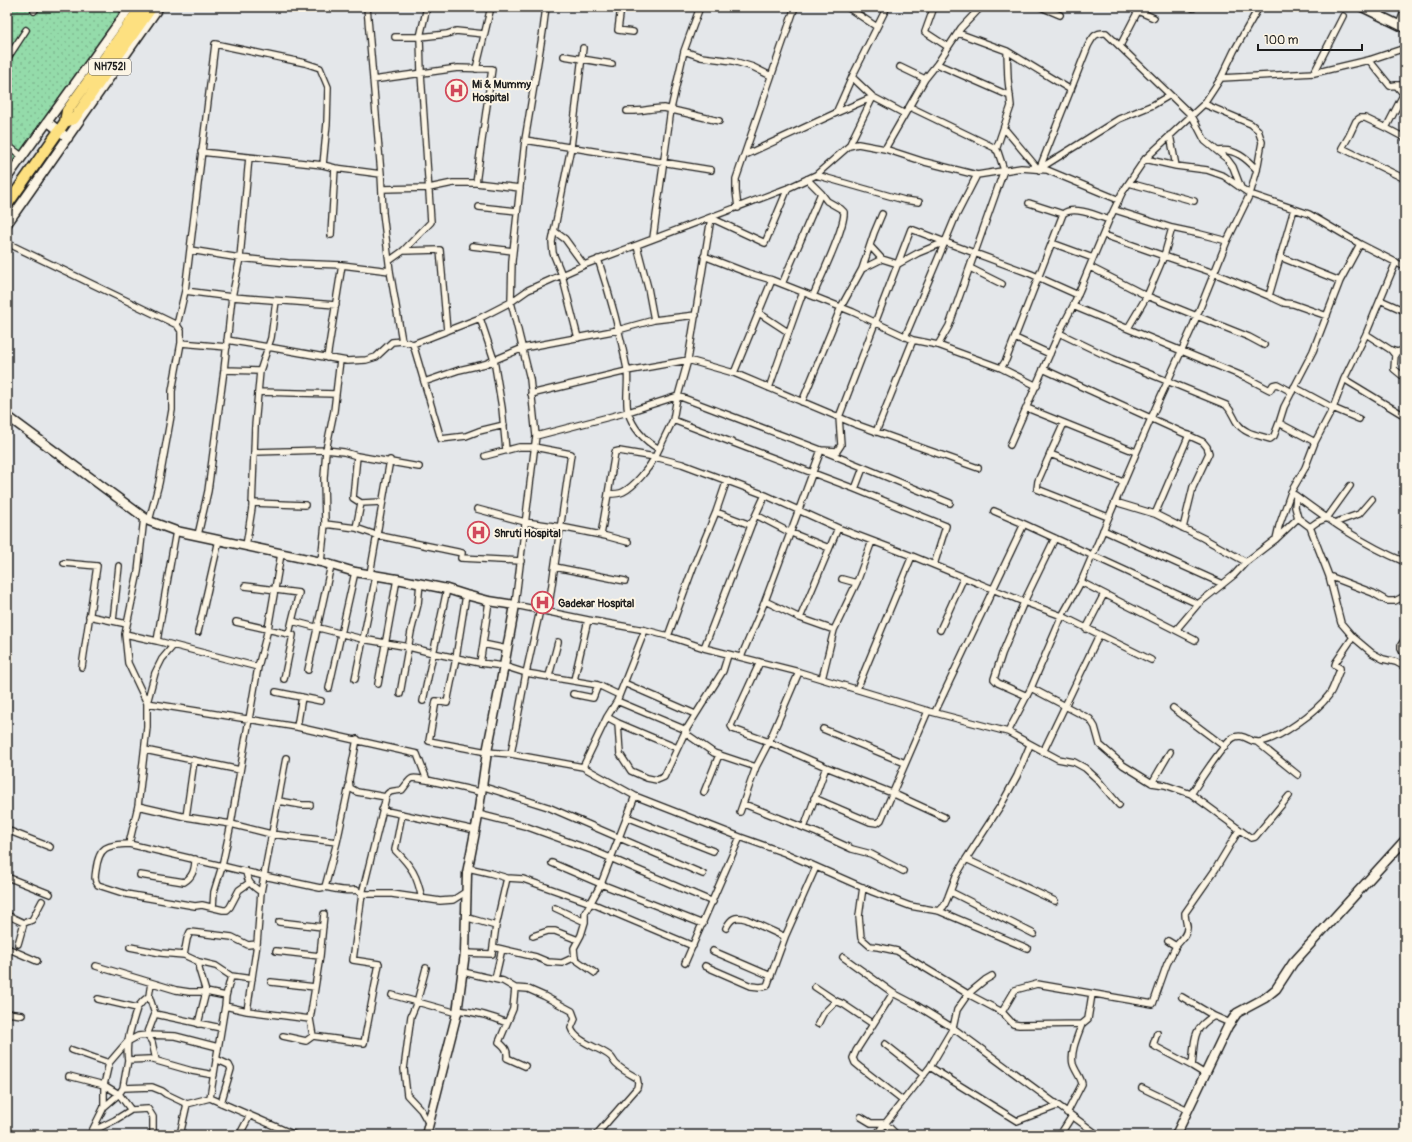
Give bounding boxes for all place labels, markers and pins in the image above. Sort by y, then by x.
hospital icon: Mi & Mummy Hospital [444,77,470,103]
place label: Mi & Mummy Hospital [472,78,531,104]
hospital icon: Shruti Hospital [466,520,492,546]
place label: Shruti Hospital [494,527,561,540]
hospital icon: Gadekar Hospital [529,590,555,616]
place label: Gadekar Hospital [558,597,635,610]

